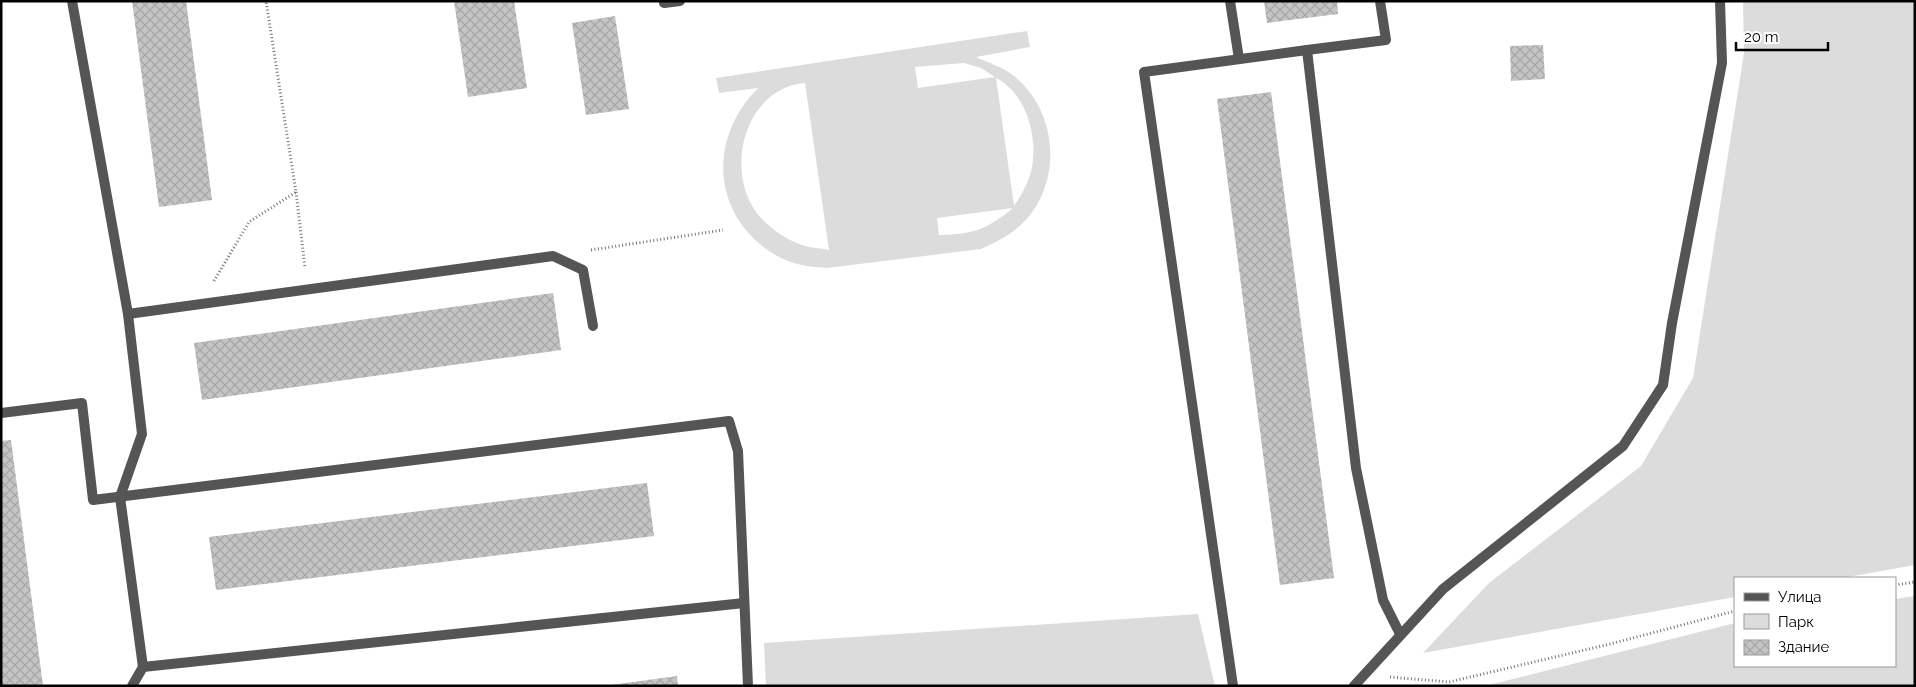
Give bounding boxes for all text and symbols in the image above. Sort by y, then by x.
scale bar [1736,20,1828,52]
text: 20 m [1744,28,1779,46]
legend [1734,577,1896,667]
text: Улица [1778,588,1822,606]
text: Парк [1778,613,1814,631]
text: Здание [1778,638,1830,656]

